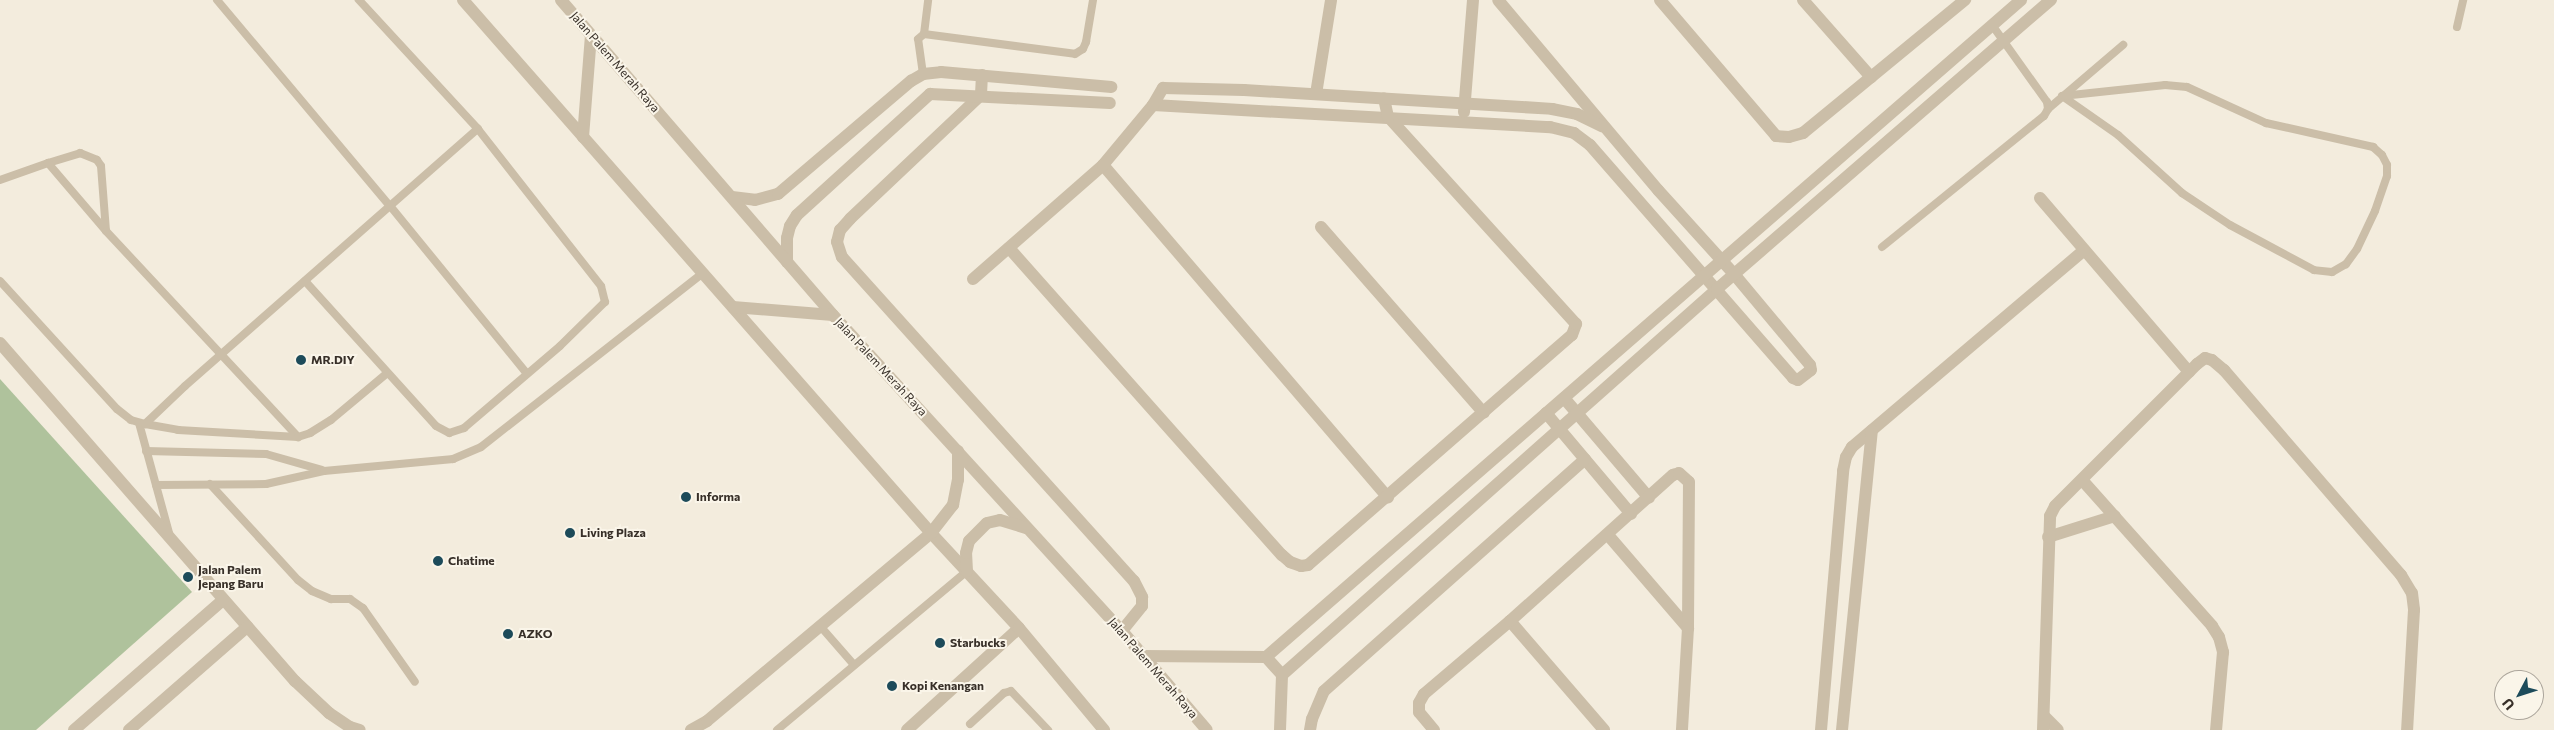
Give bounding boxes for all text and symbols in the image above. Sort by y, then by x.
street label: Jalan Palem Merah Raya [567,9,663,115]
street label: Jalan Palem Merah Raya [832,315,930,419]
place label: MR.DIY [311,353,355,367]
marker: MR.DIY [295,354,307,366]
place label: Informa [696,490,740,504]
marker: Informa [680,491,692,503]
place label: Living Plaza [580,526,646,540]
marker: Living Plaza [564,527,576,539]
place label: Chatime [448,554,495,568]
marker: Chatime [432,555,444,567]
place label: Jalan Palem Jepang Baru [198,563,263,591]
marker: Jalan Palem Jepang Baru [182,571,194,583]
street label: Jalan Palem Merah Raya [1105,615,1201,721]
place label: AZKO [518,627,553,641]
marker: AZKO [502,628,514,640]
place label: Starbucks [950,636,1006,650]
marker: Starbucks [934,637,946,649]
north arrow [2494,670,2544,720]
place label: Kopi Kenangan [902,679,984,693]
marker: Kopi Kenangan [886,680,898,692]
text: U [2498,695,2518,714]

